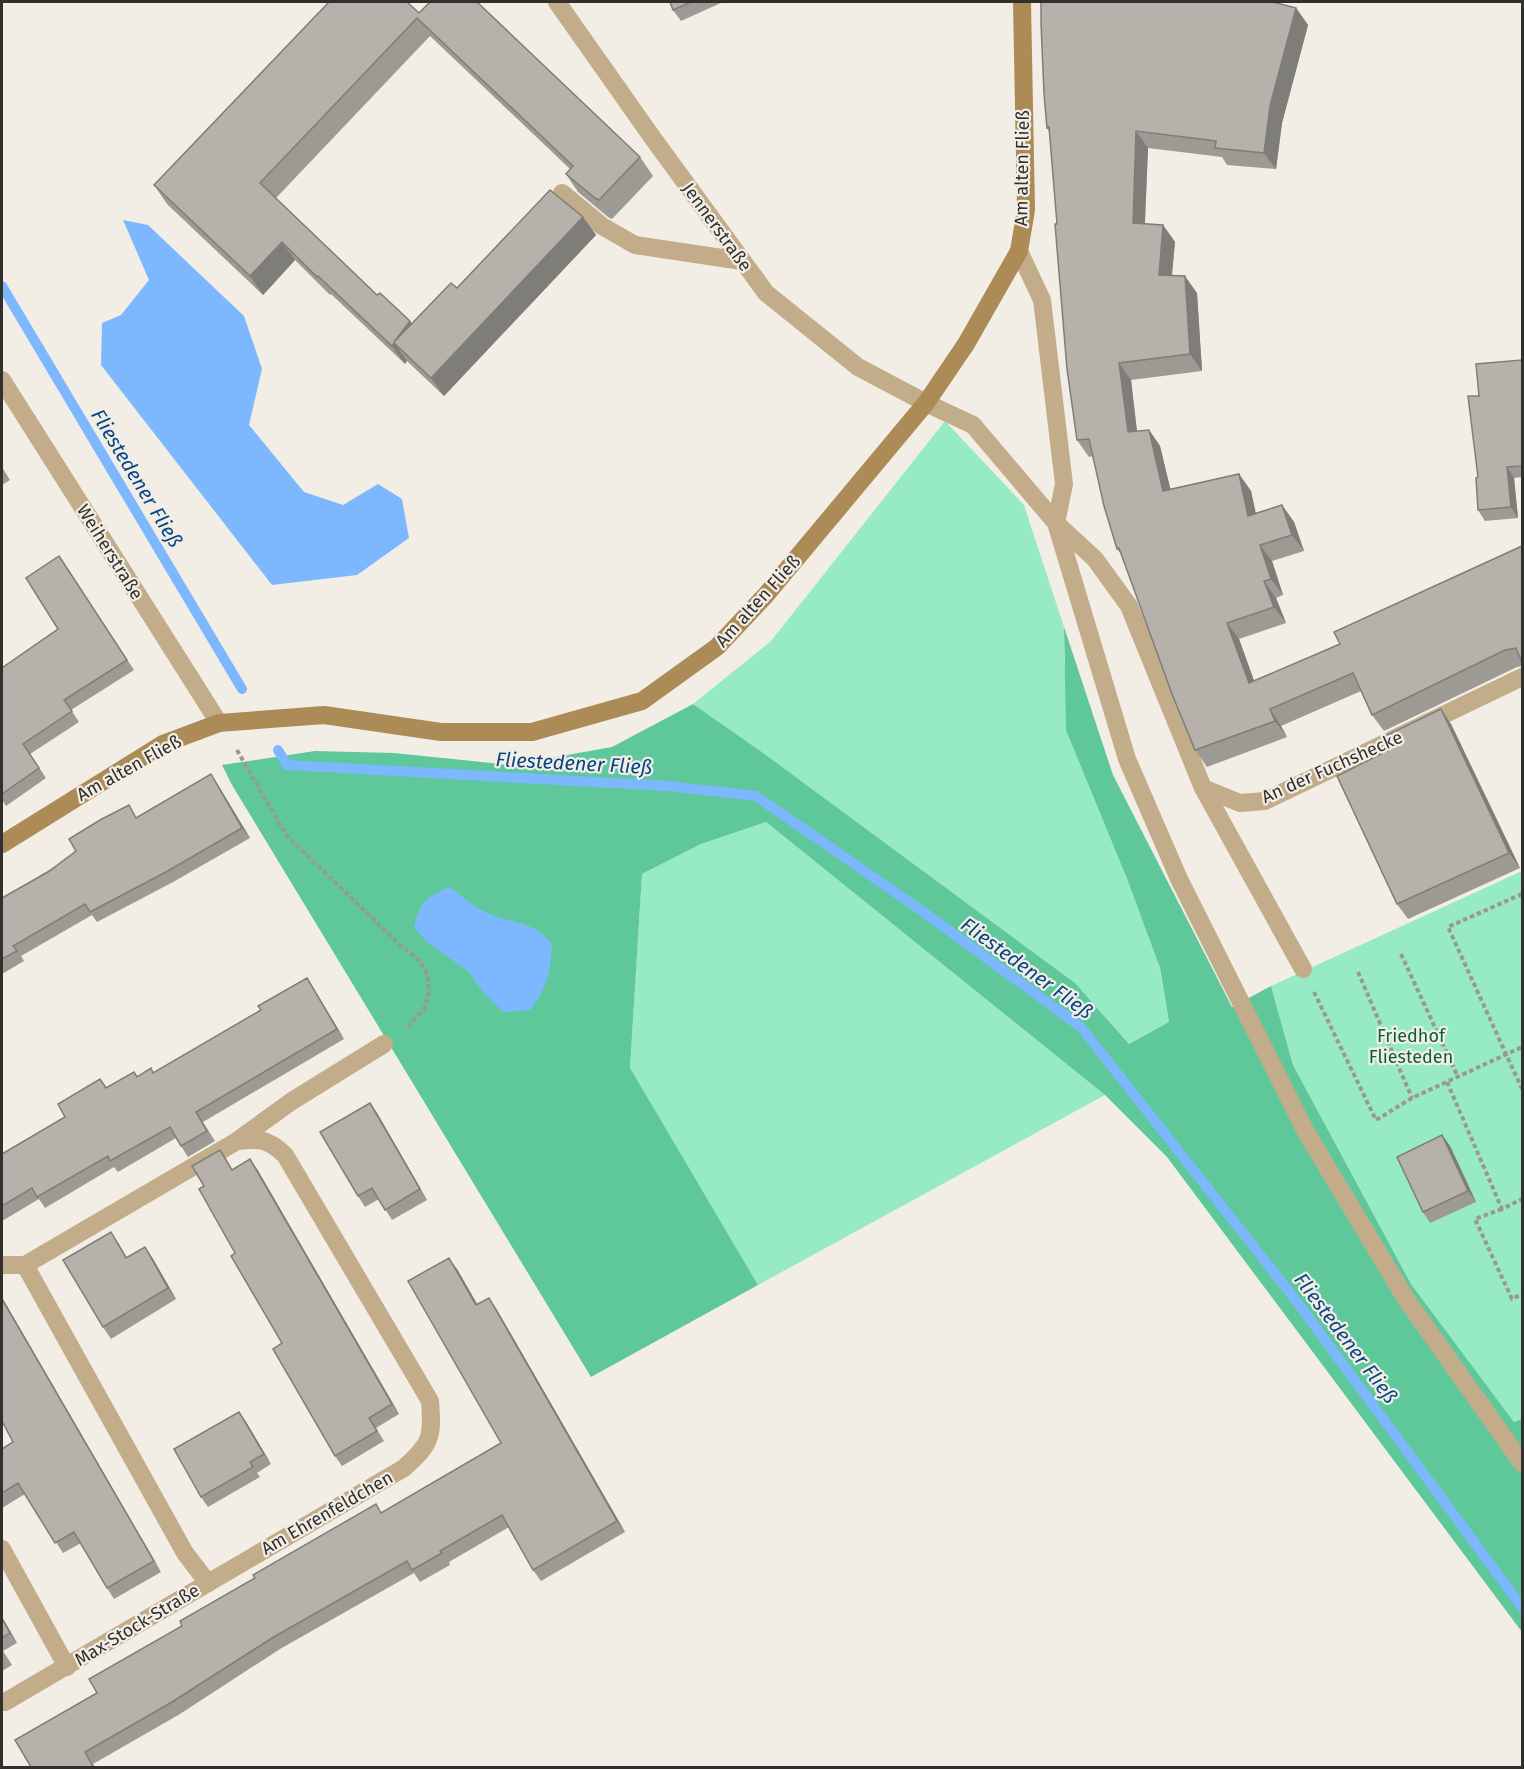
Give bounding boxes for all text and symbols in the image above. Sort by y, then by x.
street label: Am alten Fließ [1010,110,1034,226]
street label: Jennerstraße [677,178,757,276]
water label: Fliestedener Fließ [86,404,188,552]
street label: Weiherstraße [72,500,148,604]
street label: Am alten Fließ [711,550,805,652]
street label: An der Fuchshecke [1258,726,1406,808]
street label: Am alten Fließ [73,730,185,806]
water label: Fliestedener Fließ [495,747,653,779]
water label: Fliestedener Fließ [956,912,1098,1024]
park label: Friedhof Fliesteden [1369,1025,1453,1068]
water label: Fliestedener Fließ [1289,1268,1403,1408]
street label: Am Ehrenfeldchen [257,1466,397,1560]
street label: Max-Stock-Straße [71,1579,203,1671]

